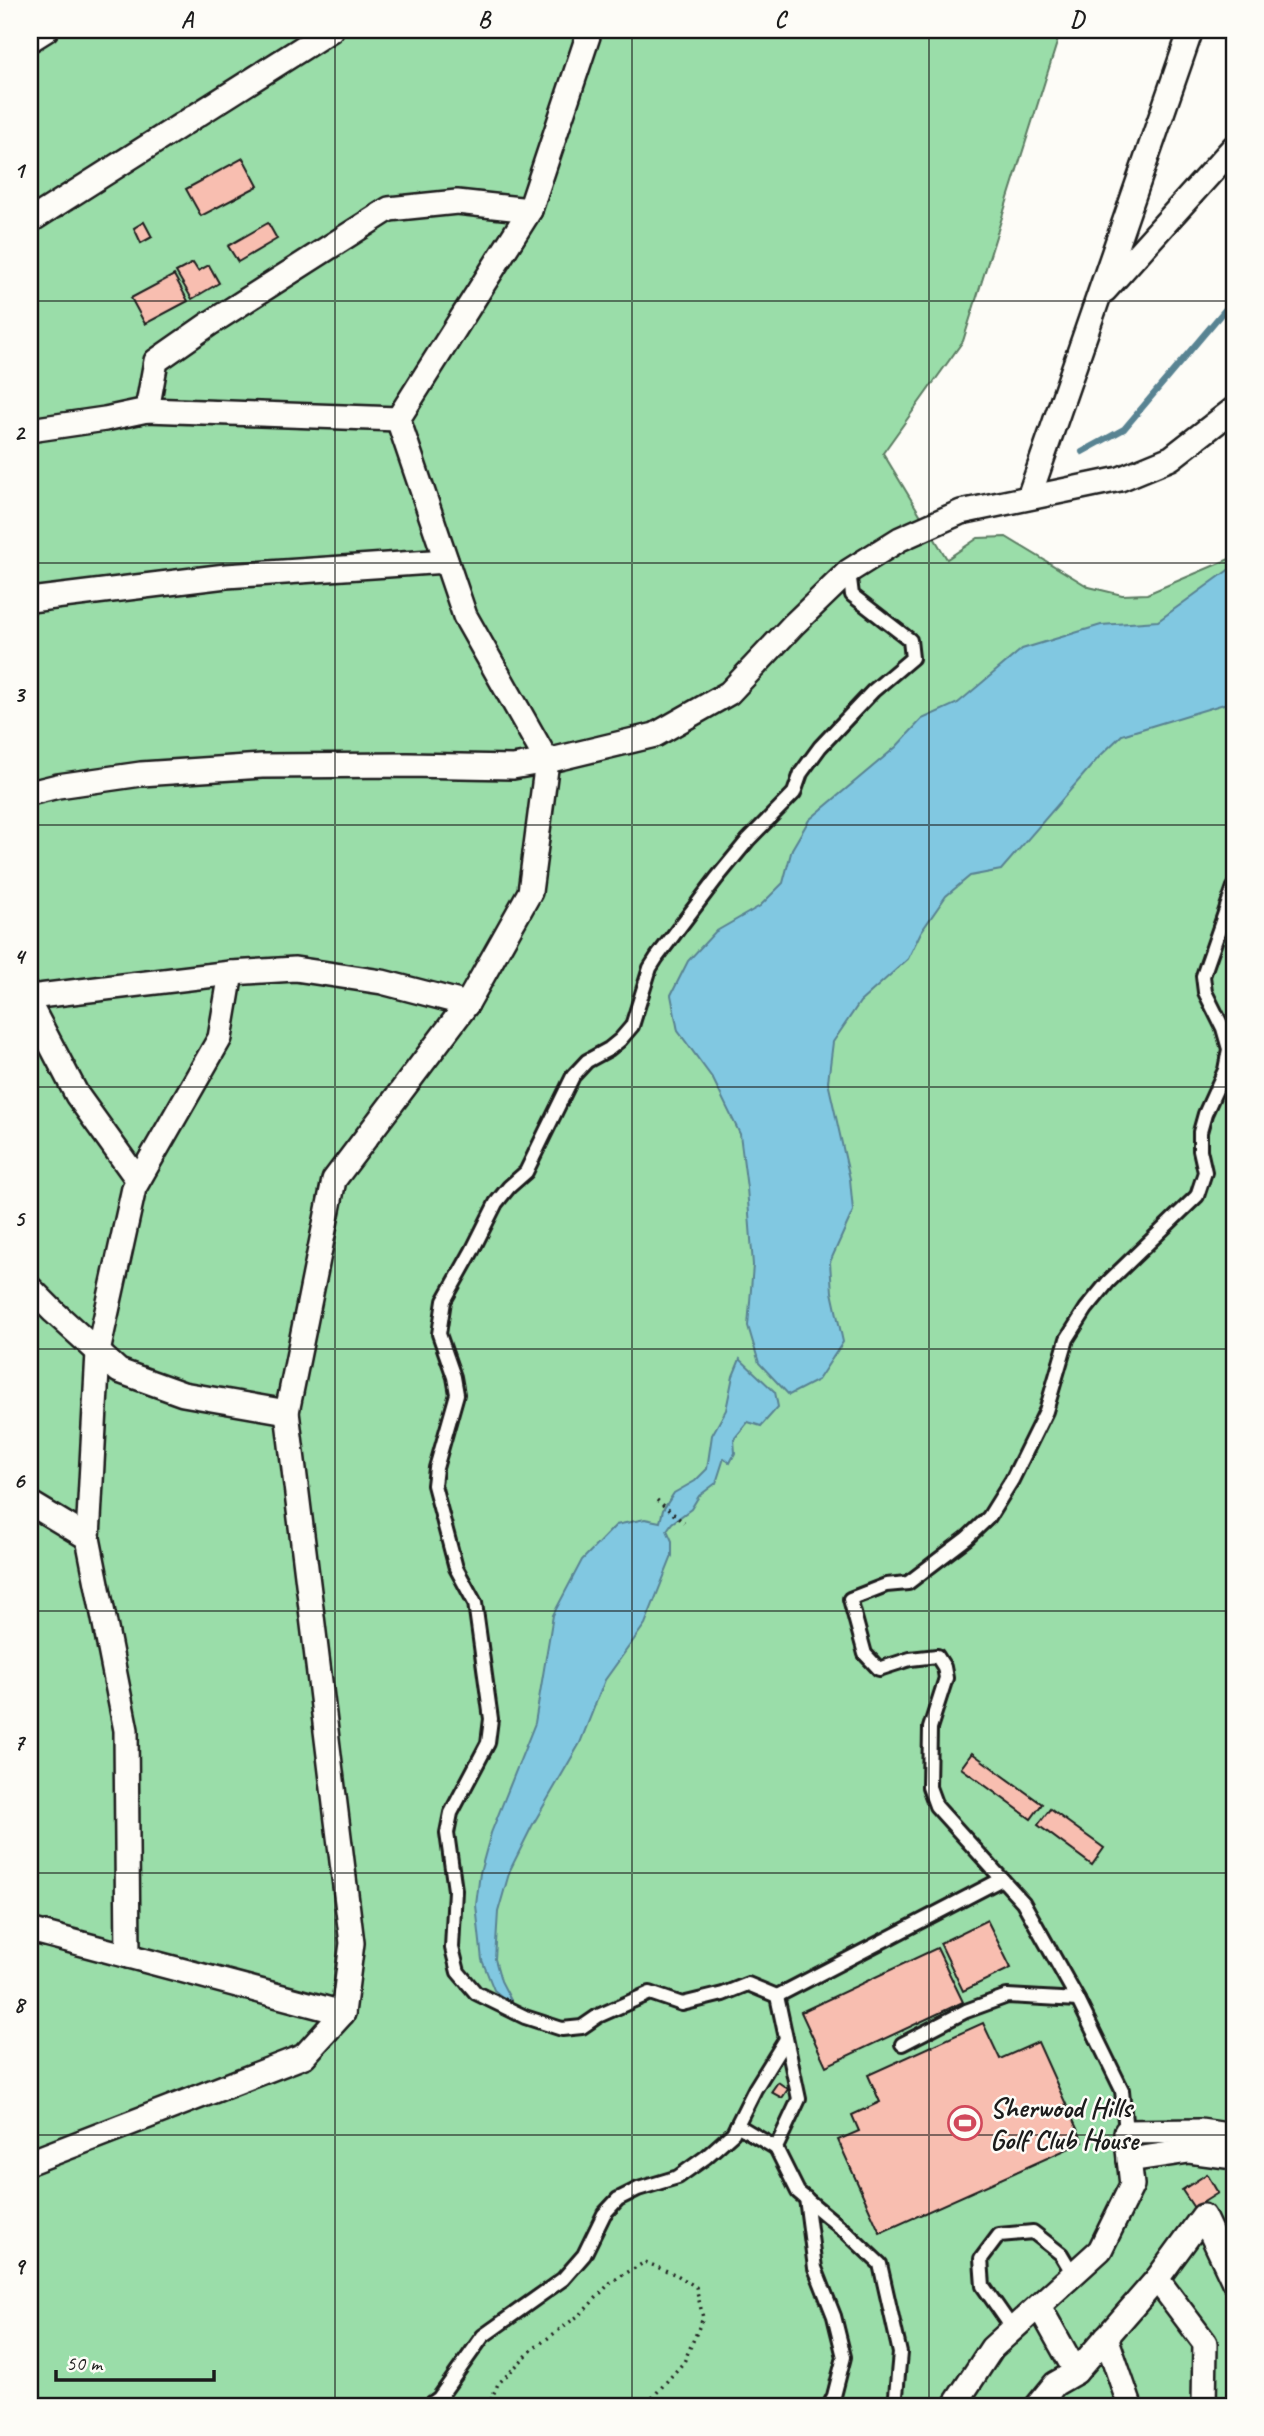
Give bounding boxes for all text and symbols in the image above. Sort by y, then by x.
text: A [181,5,195,34]
text: B [478,5,492,34]
text: C [775,5,789,34]
text: D [1070,5,1086,34]
text: 1 [14,156,27,185]
text: 2 [14,418,27,447]
text: 3 [14,680,27,709]
text: 4 [14,942,27,971]
text: 5 [14,1204,26,1233]
text: 6 [14,1466,27,1495]
text: 7 [14,1728,27,1757]
text: 8 [14,1990,27,2019]
place label: Sherwood Hills Golf Club House [990,2090,1141,2157]
sports icon: Sherwood Hills Golf Club House [946,2104,984,2142]
text: 9 [14,2252,27,2281]
scale bar [56,2338,214,2382]
text: 50 m [66,2350,104,2376]

